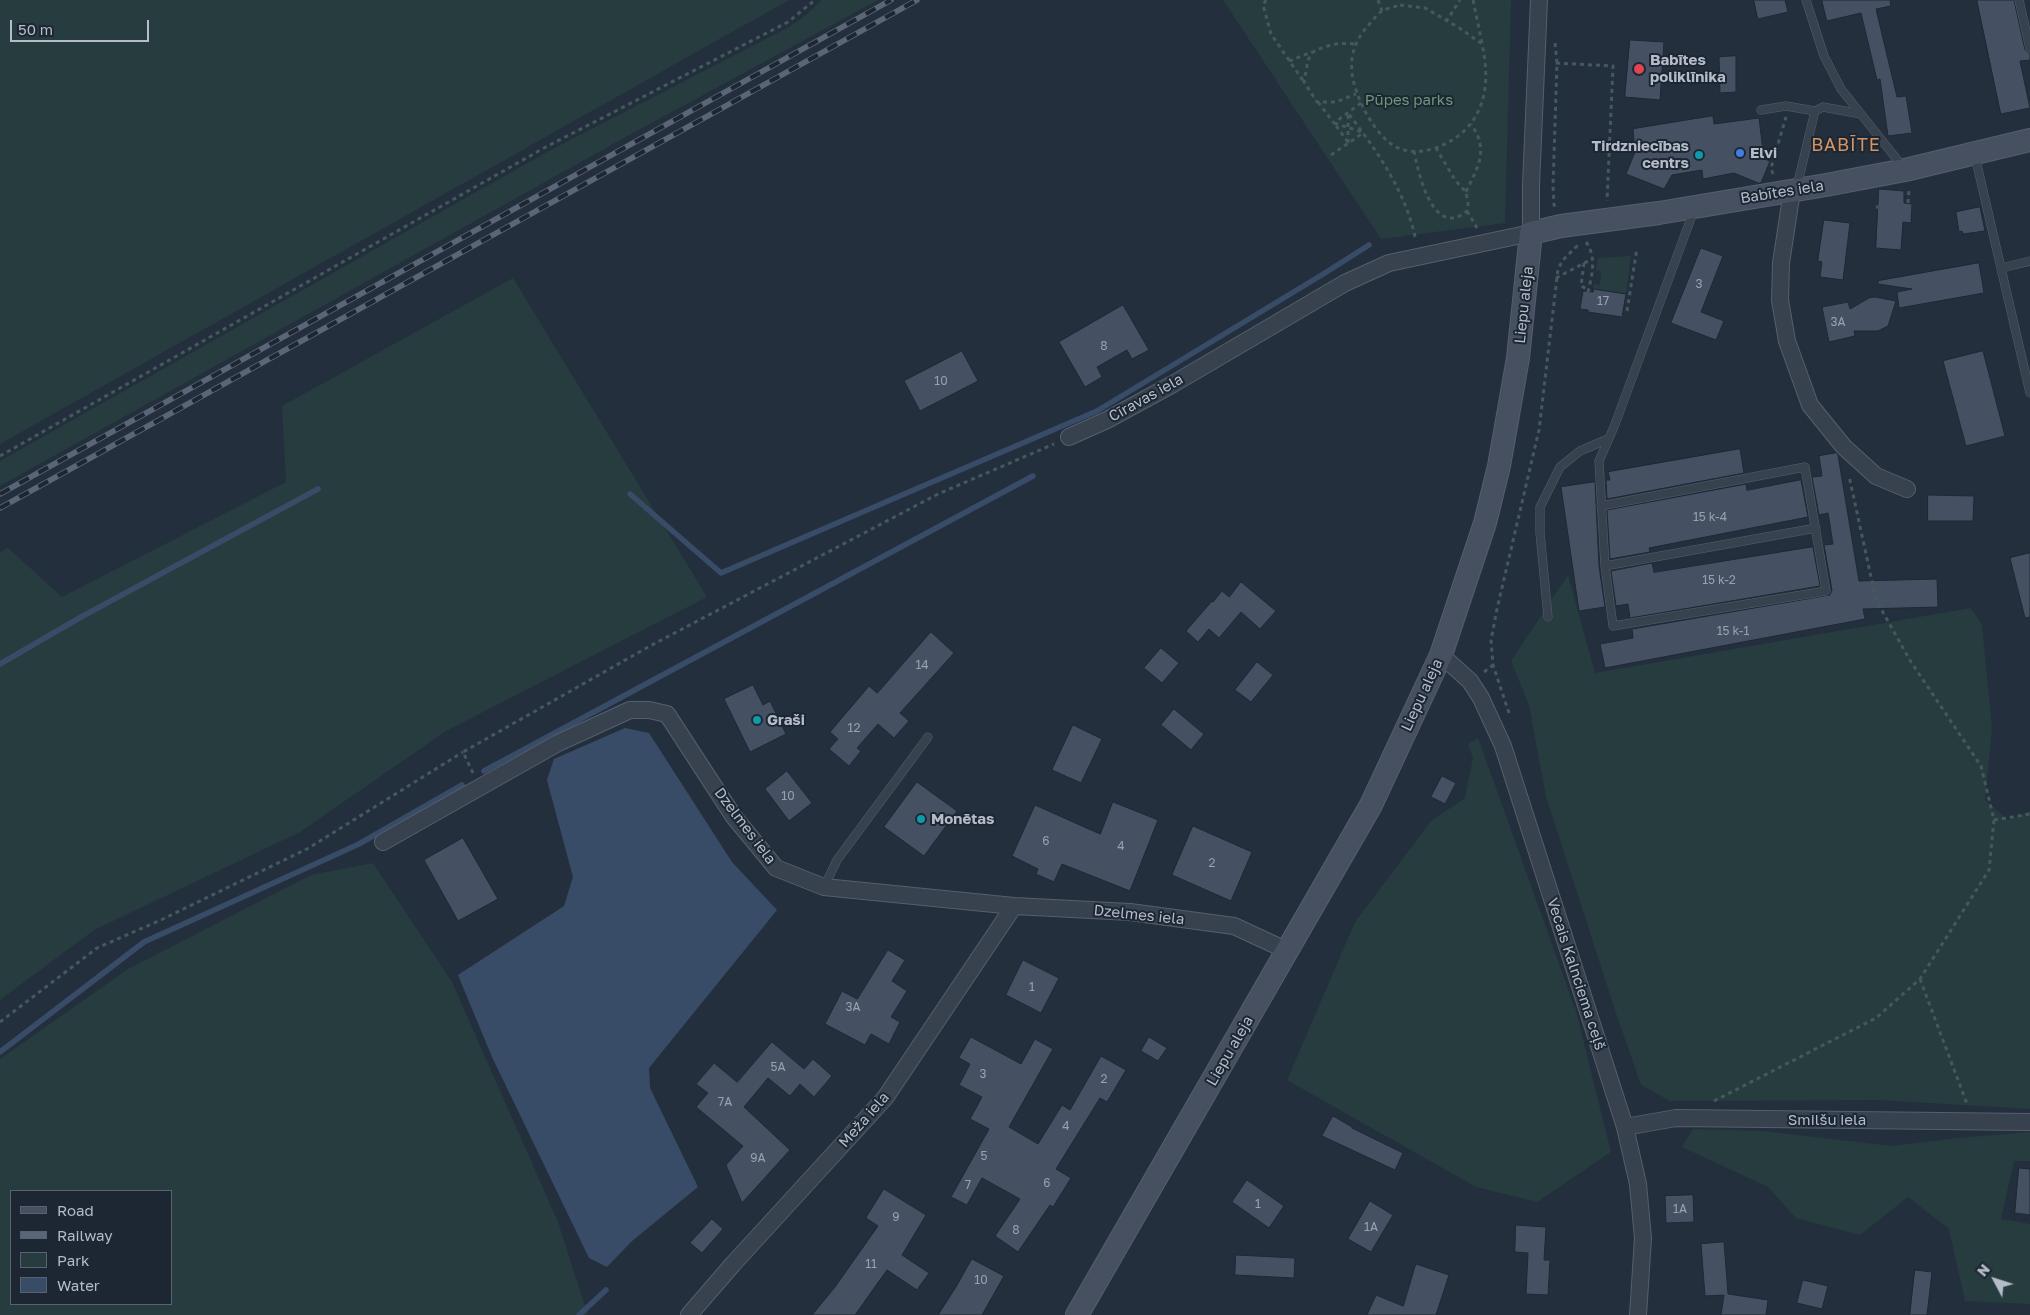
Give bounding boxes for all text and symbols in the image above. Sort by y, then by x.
scale bar [12,10,151,42]
text: 50 m [18,20,53,38]
place label: Babītes poliklīnika [1650,51,1726,86]
marker: Babītes poliklīnika [1632,62,1646,76]
park label: Pūpes parks [1365,91,1453,109]
district label: BABĪTE [1810,134,1882,156]
place label: Tirdzniecības centrs [1592,137,1689,172]
place label: Elvi [1750,144,1777,162]
marker: Elvi [1734,147,1746,159]
marker: Tirdzniecības centrs [1693,149,1705,161]
street label: Babītes iela [1739,177,1825,207]
street label: Liepu aleja [1511,265,1537,345]
house number: 3 [1695,277,1703,291]
house number: 17 [1597,294,1609,308]
house number: 3A [1830,315,1846,329]
house number: 8 [1100,339,1108,353]
street label: Cīravas iela [1106,370,1186,426]
house number: 10 [934,374,948,388]
house number: 15 k-4 [1693,510,1727,524]
house number: 15 k-2 [1702,573,1736,587]
house number: 15 k-1 [1717,624,1749,638]
street label: Liepu aleja [1397,656,1447,734]
house number: 14 [915,658,929,672]
place label: Graši [767,711,805,729]
marker: Graši [751,714,763,726]
house number: 12 [848,721,860,735]
street label: Dzelmes iela [710,784,780,868]
house number: 10 [781,789,795,803]
place label: Monētas [931,810,994,828]
marker: Monētas [915,813,927,825]
house number: 6 [1042,834,1050,848]
house number: 4 [1117,839,1125,853]
house number: 2 [1209,856,1215,870]
street label: Vecais Kalnciema ceļš [1543,896,1609,1052]
street label: Dzelmes iela [1093,901,1185,929]
house number: 1 [1029,980,1035,994]
house number: 3A [845,1000,861,1014]
street label: Liepu aleja [1203,1013,1257,1089]
house number: 5A [771,1060,785,1074]
house number: 3 [979,1067,987,1081]
house number: 2 [1101,1072,1107,1086]
street label: Meža iela [835,1089,893,1151]
house number: 7A [718,1095,732,1109]
street label: Smilšu iela [1788,1111,1866,1129]
house number: 4 [1062,1119,1070,1133]
house number: 5 [981,1149,987,1163]
house number: 9A [750,1151,766,1165]
house number: 6 [1043,1176,1051,1190]
house number: 7 [965,1178,971,1192]
legend [10,1190,172,1305]
house number: 1 [1255,1197,1261,1211]
text: Road [57,1201,94,1219]
house number: 1A [1673,1202,1687,1216]
house number: 9 [892,1210,900,1224]
house number: 1A [1364,1220,1378,1234]
house number: 8 [1012,1223,1020,1237]
text: Railway [57,1226,113,1244]
text: Park [57,1251,89,1269]
north arrow [1970,1255,2020,1305]
house number: 11 [865,1257,877,1271]
text: N [1973,1261,1993,1280]
house number: 10 [974,1273,988,1287]
text: Water [57,1276,100,1294]

